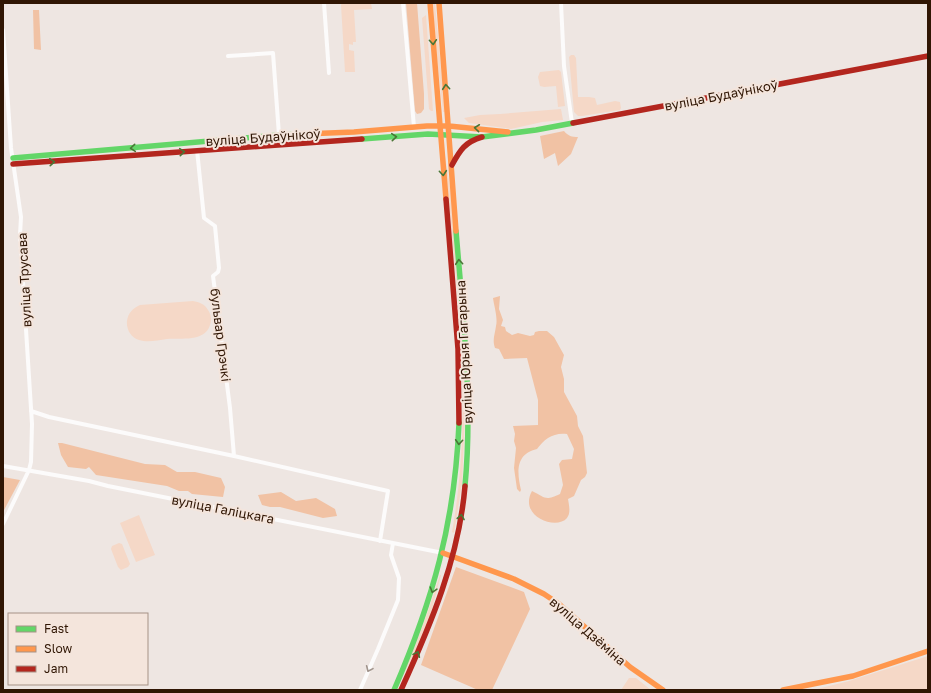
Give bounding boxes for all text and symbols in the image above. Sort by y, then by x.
one-way arrow [429,39,438,45]
street label: вуліца Будаўнікоў [663,76,780,114]
one-way arrow [442,84,451,90]
one-way arrow [474,124,480,133]
street label: вуліца Будаўнікоў [205,125,322,149]
one-way arrow [391,132,397,141]
one-way arrow [130,143,136,152]
one-way arrow [179,147,185,156]
one-way arrow [49,157,55,166]
one-way arrow [439,170,448,176]
street label: вуліца Трусава [14,232,34,328]
one-way arrow [455,259,464,265]
street label: вуліца Юрыя Гагарына [452,280,476,424]
street label: бульвар Грэчкі [207,287,235,383]
one-way arrow [454,439,463,445]
street label: вуліца Галіцкага [170,491,276,527]
one-way arrow [456,514,465,521]
one-way arrow [429,587,438,594]
street label: вуліца Дзёміна [547,594,629,668]
legend [8,613,148,685]
text: Fast [44,621,69,636]
text: Slow [44,641,72,656]
one-way arrow [412,651,420,659]
text: Jam [44,661,68,676]
one-way arrow [366,665,374,673]

